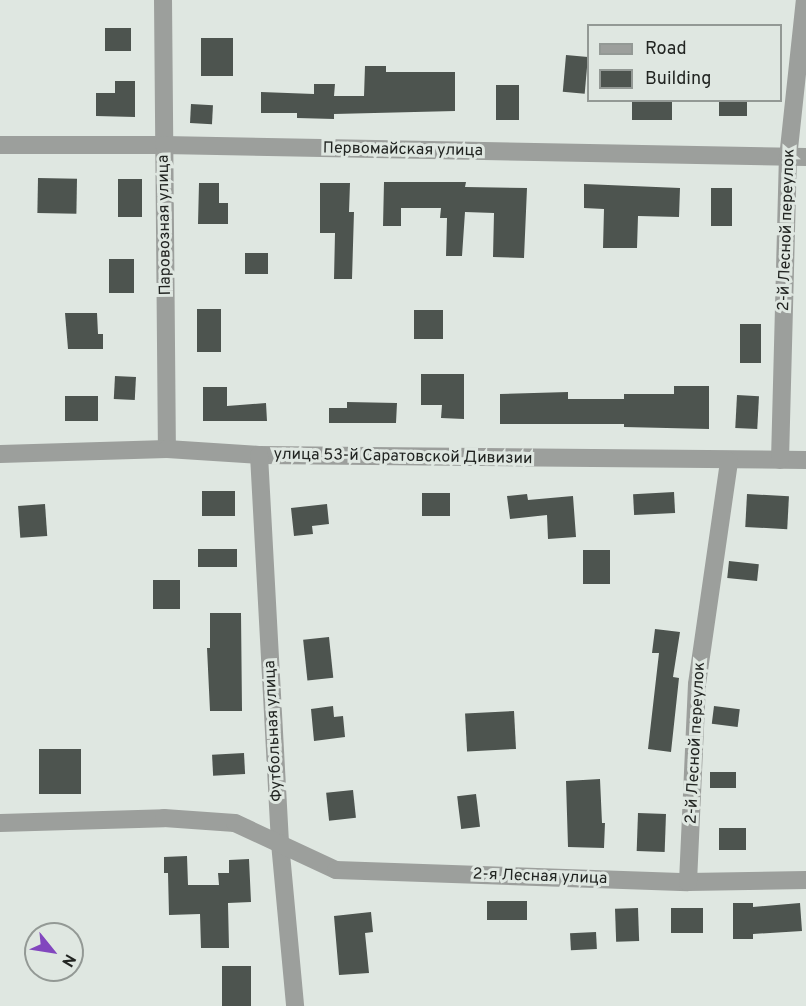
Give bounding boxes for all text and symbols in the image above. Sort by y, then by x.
legend [587,24,782,102]
text: Road [645,38,687,61]
text: Building [645,68,711,91]
street label: Первомайская улица [323,139,483,161]
street label: 2-й Лесной переулок [775,148,799,312]
street label: Паровозная улица [154,155,176,295]
street label: улица 53-й Саратовской Дивизии [273,445,533,469]
street label: Футбольная улица [261,660,287,802]
street label: 2-й Лесной переулок [682,661,710,825]
street label: 2-я Лесная улица [472,865,608,889]
north arrow [24,922,84,982]
text: N [56,950,79,970]

